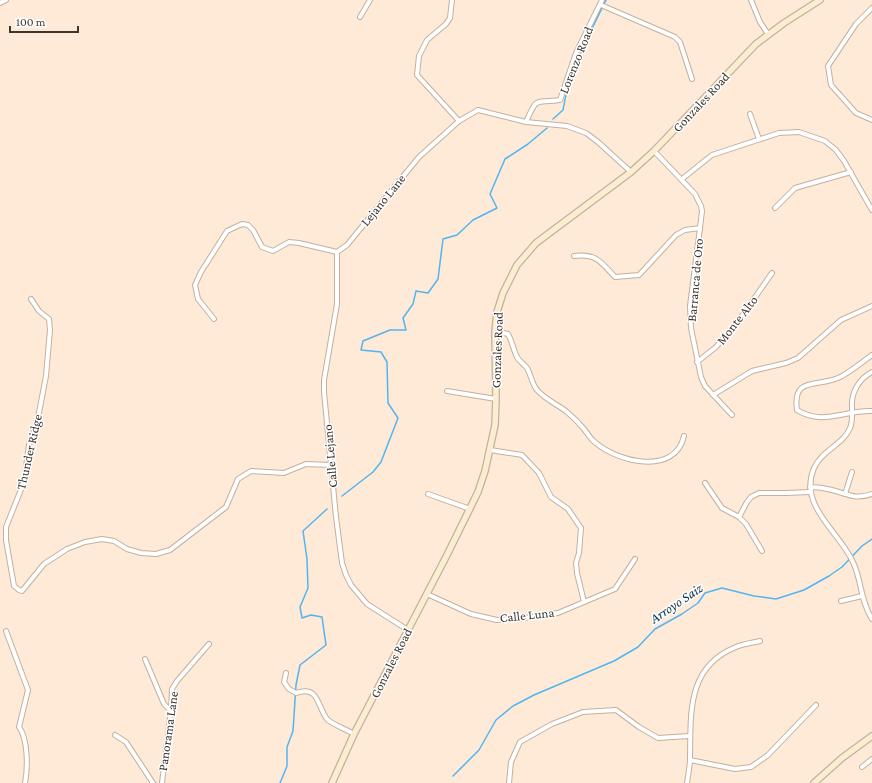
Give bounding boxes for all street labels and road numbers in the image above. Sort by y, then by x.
street label: Lorenzo Road [556,24,596,96]
street label: Gonzales Road [670,69,733,135]
street label: Lejano Lane [358,171,409,230]
street label: Barranca de Oro [684,238,706,322]
street label: Monte Alto [713,293,761,347]
street label: Gonzales Road [488,312,506,388]
street label: Thunder Ridge [13,413,45,491]
street label: Calle Lejano [320,424,341,488]
street label: Calle Luna [499,605,555,625]
street label: Gonzales Road [367,626,415,700]
street label: Panorama Lane [155,690,181,772]

